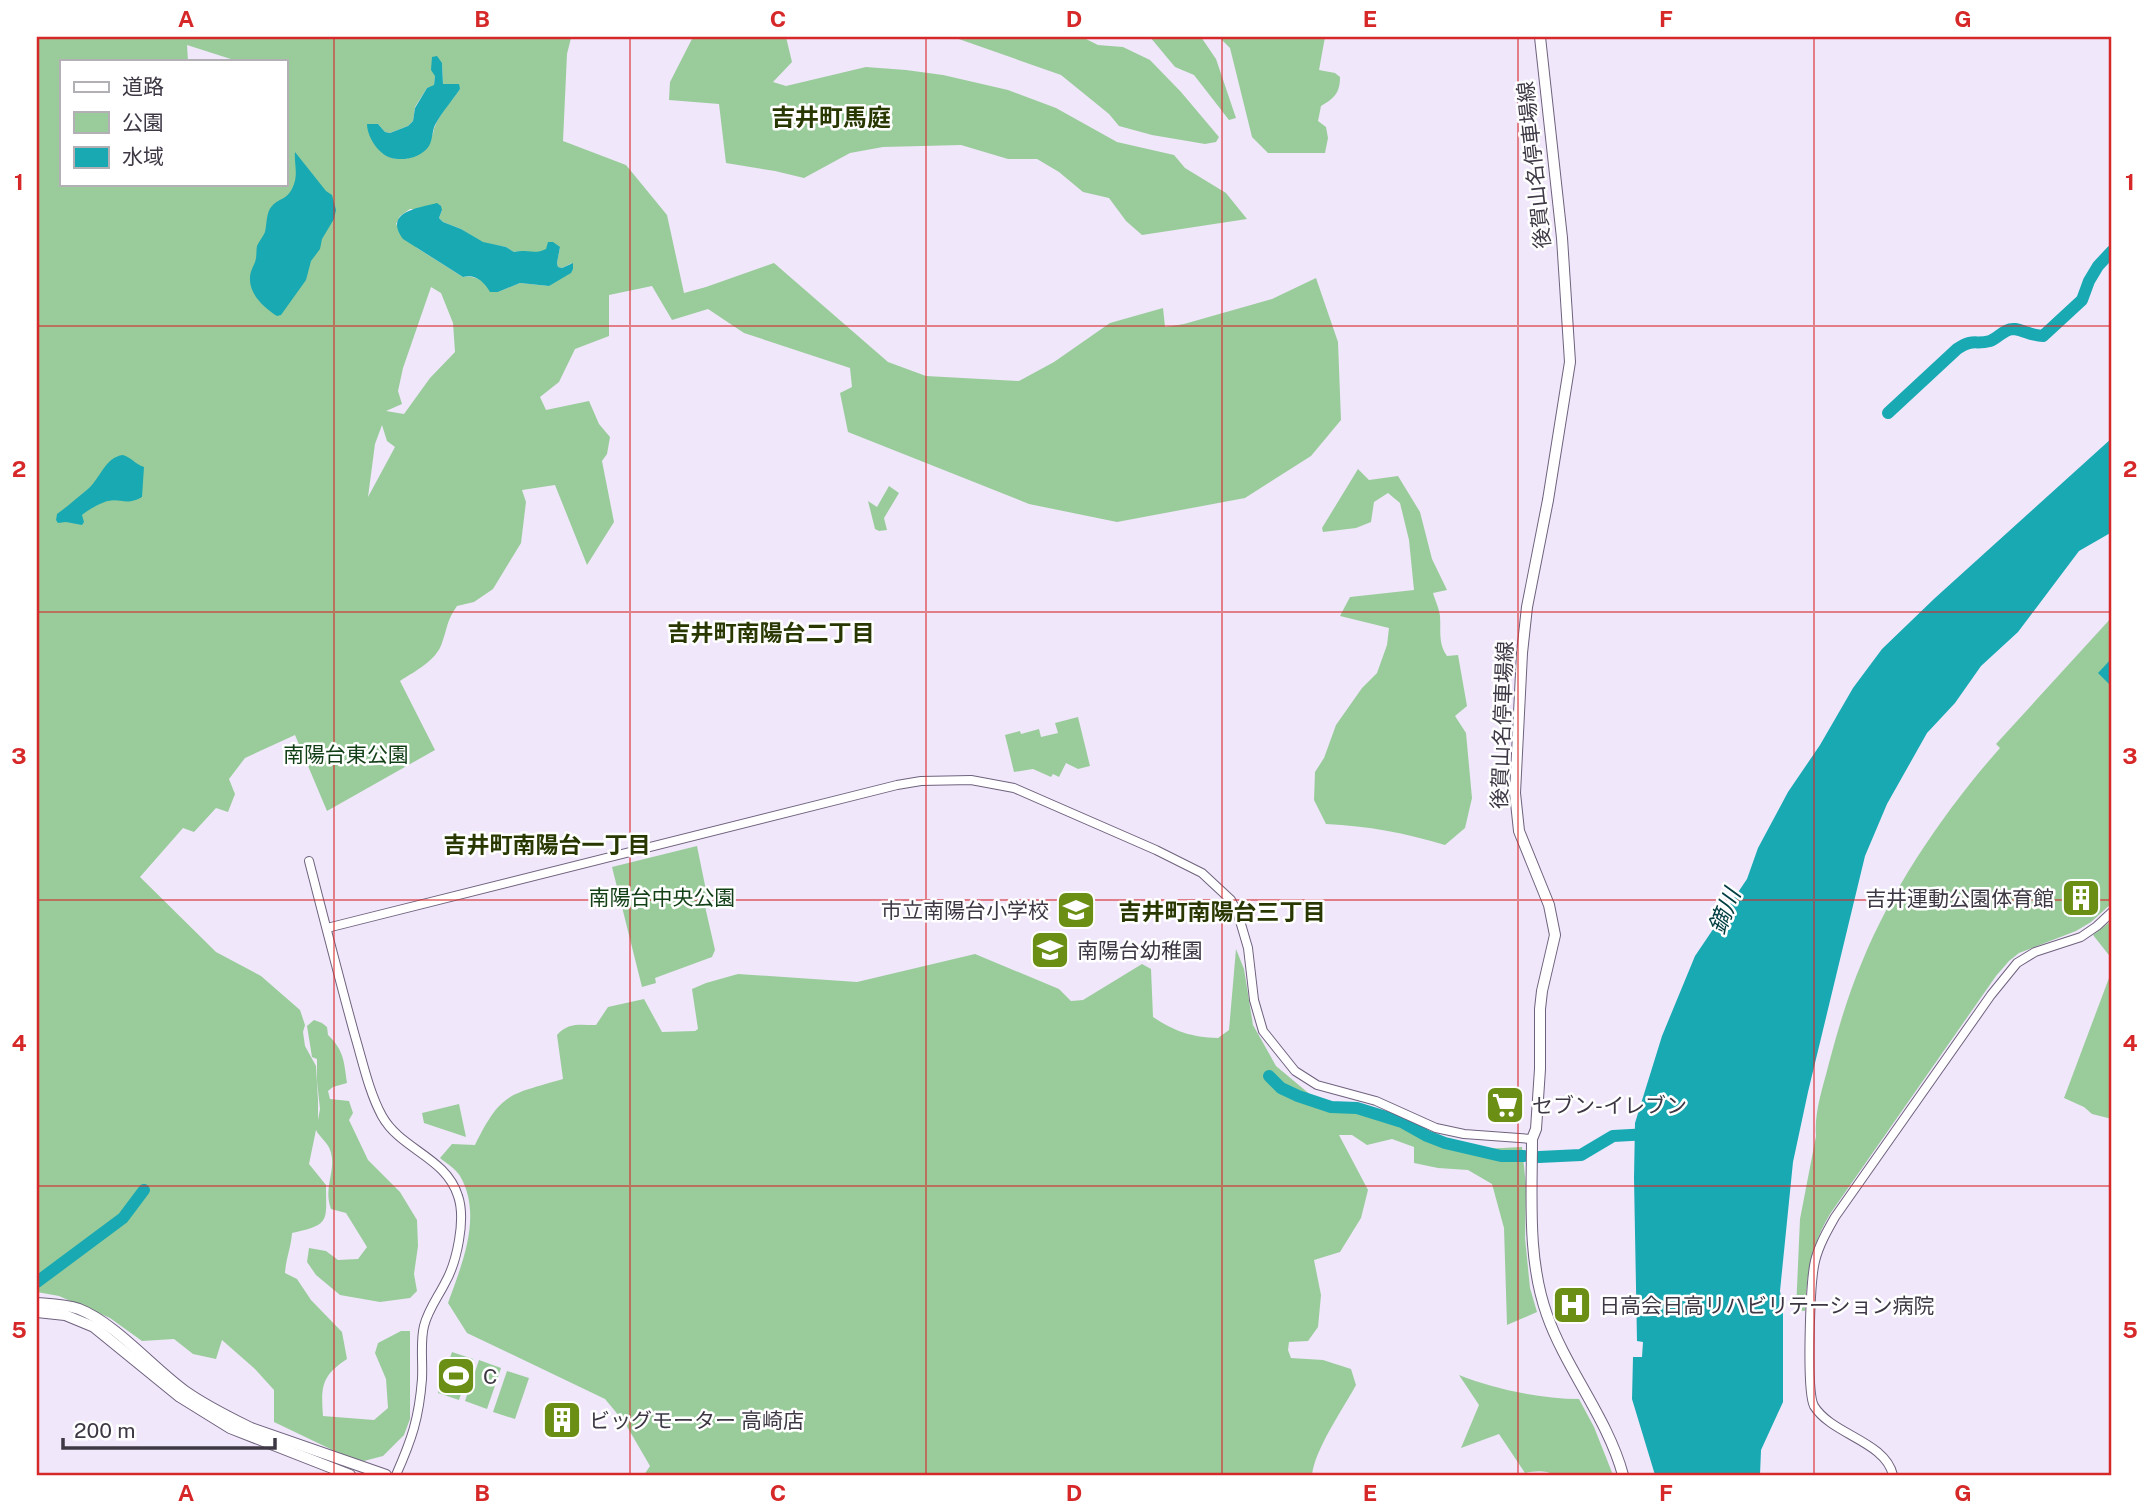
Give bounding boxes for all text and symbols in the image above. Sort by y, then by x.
text: A [178,5,195,32]
text: B [474,5,490,32]
text: C [770,5,786,32]
text: D [1066,5,1082,32]
text: E [1363,5,1377,32]
text: F [1659,5,1673,32]
text: G [1954,5,1972,32]
legend [60,60,287,186]
text: 道路 [122,74,164,99]
street label: 後賀山名停車場線 [1513,80,1555,250]
district label: 吉井町馬庭 [771,103,891,131]
text: 公園 [122,110,164,135]
text: 水域 [122,144,164,169]
text: 1 [14,168,24,195]
text: 1 [2125,168,2135,195]
text: 2 [12,455,26,482]
text: 2 [2123,455,2137,482]
district label: 吉井町南陽台二丁目 [668,619,875,646]
street label: 後賀山名停車場線 [1487,641,1517,809]
text: 3 [11,742,27,769]
park label: 南陽台東公園 [283,742,409,767]
text: 3 [2122,742,2138,769]
district label: 吉井町南陽台一丁目 [444,831,651,858]
building icon: 吉井運動公園体育館 [2060,877,2102,919]
water label: 鏑川 [1703,882,1746,937]
park label: 南陽台中央公園 [589,885,736,910]
place label: 吉井運動公園体育館 [1865,886,2054,911]
school or university icon: 市立南陽台小学校 [1055,889,1097,931]
place label: 市立南陽台小学校 [881,898,1049,923]
district label: 吉井町南陽台三丁目 [1119,898,1326,925]
school or university icon: 南陽台幼稚園 [1029,929,1071,971]
place label: 南陽台幼稚園 [1077,938,1203,963]
text: 4 [11,1029,27,1056]
text: 4 [2122,1029,2138,1056]
supermarket icon: セブン-イレブン [1484,1084,1526,1126]
place label: セブン-イレブン [1532,1093,1687,1118]
hospital icon: 日高会日高リハビリテーション病院 [1551,1284,1593,1326]
place label: 日高会日高リハビリテーション病院 [1599,1293,1935,1318]
text: 5 [11,1316,27,1343]
text: 5 [2122,1316,2138,1343]
sports icon: C [435,1355,477,1397]
place label: C [483,1364,497,1389]
building icon: ビッグモーター 高崎店 [541,1399,583,1441]
scale bar [63,1407,275,1451]
place label: ビッグモーター 高崎店 [589,1408,804,1433]
text: 200 m [74,1418,135,1443]
text: A [178,1479,195,1506]
text: B [474,1479,490,1506]
text: C [770,1479,786,1506]
text: D [1066,1479,1082,1506]
text: E [1363,1479,1377,1506]
text: F [1659,1479,1673,1506]
text: G [1954,1479,1972,1506]

